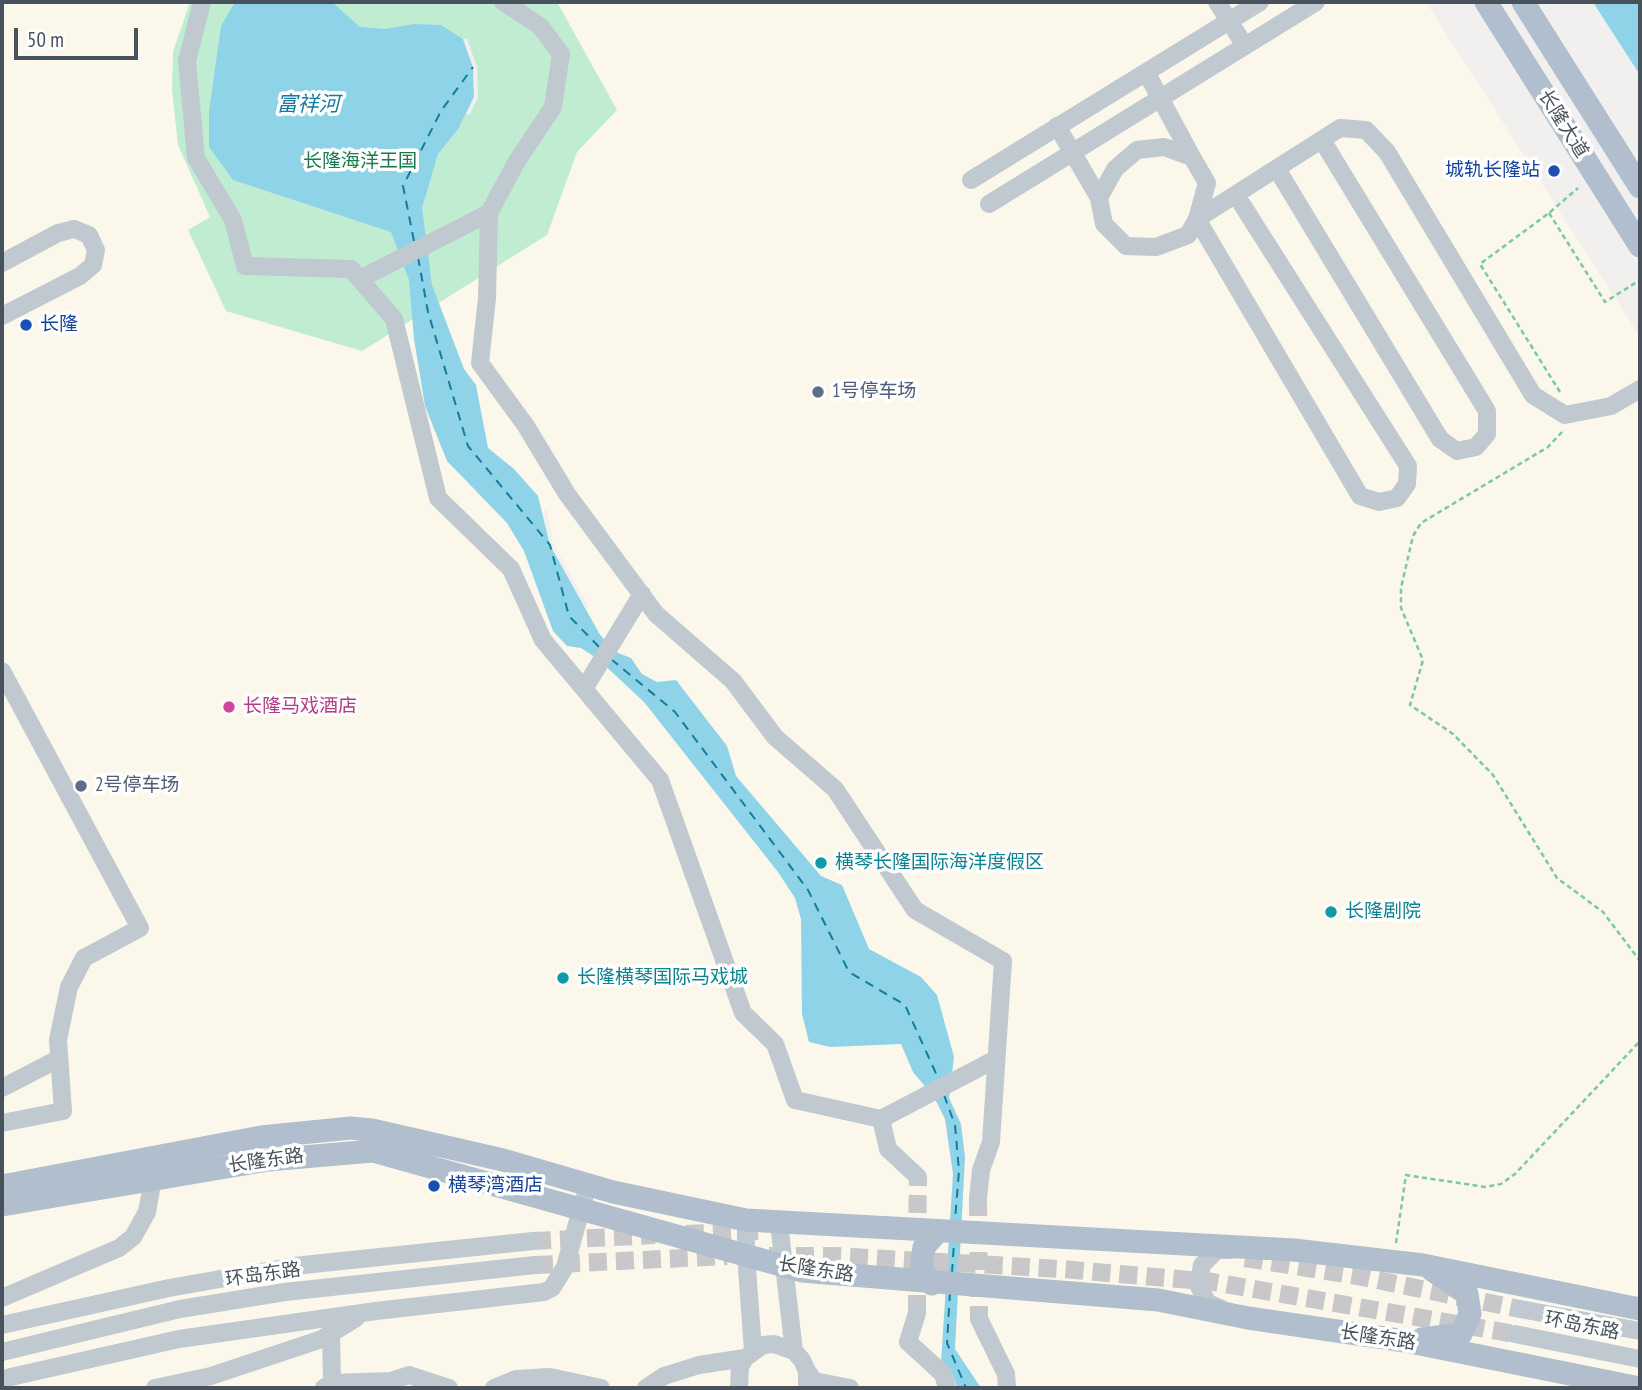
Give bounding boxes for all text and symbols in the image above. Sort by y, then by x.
scale bar [18,14,142,58]
text: 50 m [27,26,64,53]
street label: 长隆大道 [1533,86,1593,162]
water label: 富祥河 [277,92,339,118]
park label: 长隆海洋王国 [303,151,417,173]
place label: 城轨长隆站 [1445,160,1540,182]
marker: 城轨长隆站 [1546,163,1562,179]
place label: 长隆 [40,314,78,336]
marker: 长隆 [18,317,34,333]
place label: 1号停车场 [832,381,917,403]
marker: 1号停车场 [810,384,826,400]
place label: 长隆马戏酒店 [243,696,357,718]
marker: 长隆马戏酒店 [221,699,237,715]
place label: 2号停车场 [95,775,180,797]
marker: 2号停车场 [73,778,89,794]
place label: 横琴长隆国际海洋度假区 [835,852,1044,874]
marker: 横琴长隆国际海洋度假区 [813,855,829,871]
place label: 长隆剧院 [1345,901,1421,923]
marker: 长隆剧院 [1323,904,1339,920]
place label: 长隆横琴国际马戏城 [577,967,748,989]
marker: 长隆横琴国际马戏城 [555,970,571,986]
street label: 长隆东路 [227,1144,305,1178]
place label: 横琴湾酒店 [448,1175,543,1197]
marker: 横琴湾酒店 [426,1178,442,1194]
street label: 长隆东路 [777,1253,855,1287]
street label: 环岛东路 [224,1258,302,1292]
street label: 环岛东路 [1543,1308,1621,1344]
street label: 长隆东路 [1339,1321,1417,1355]

